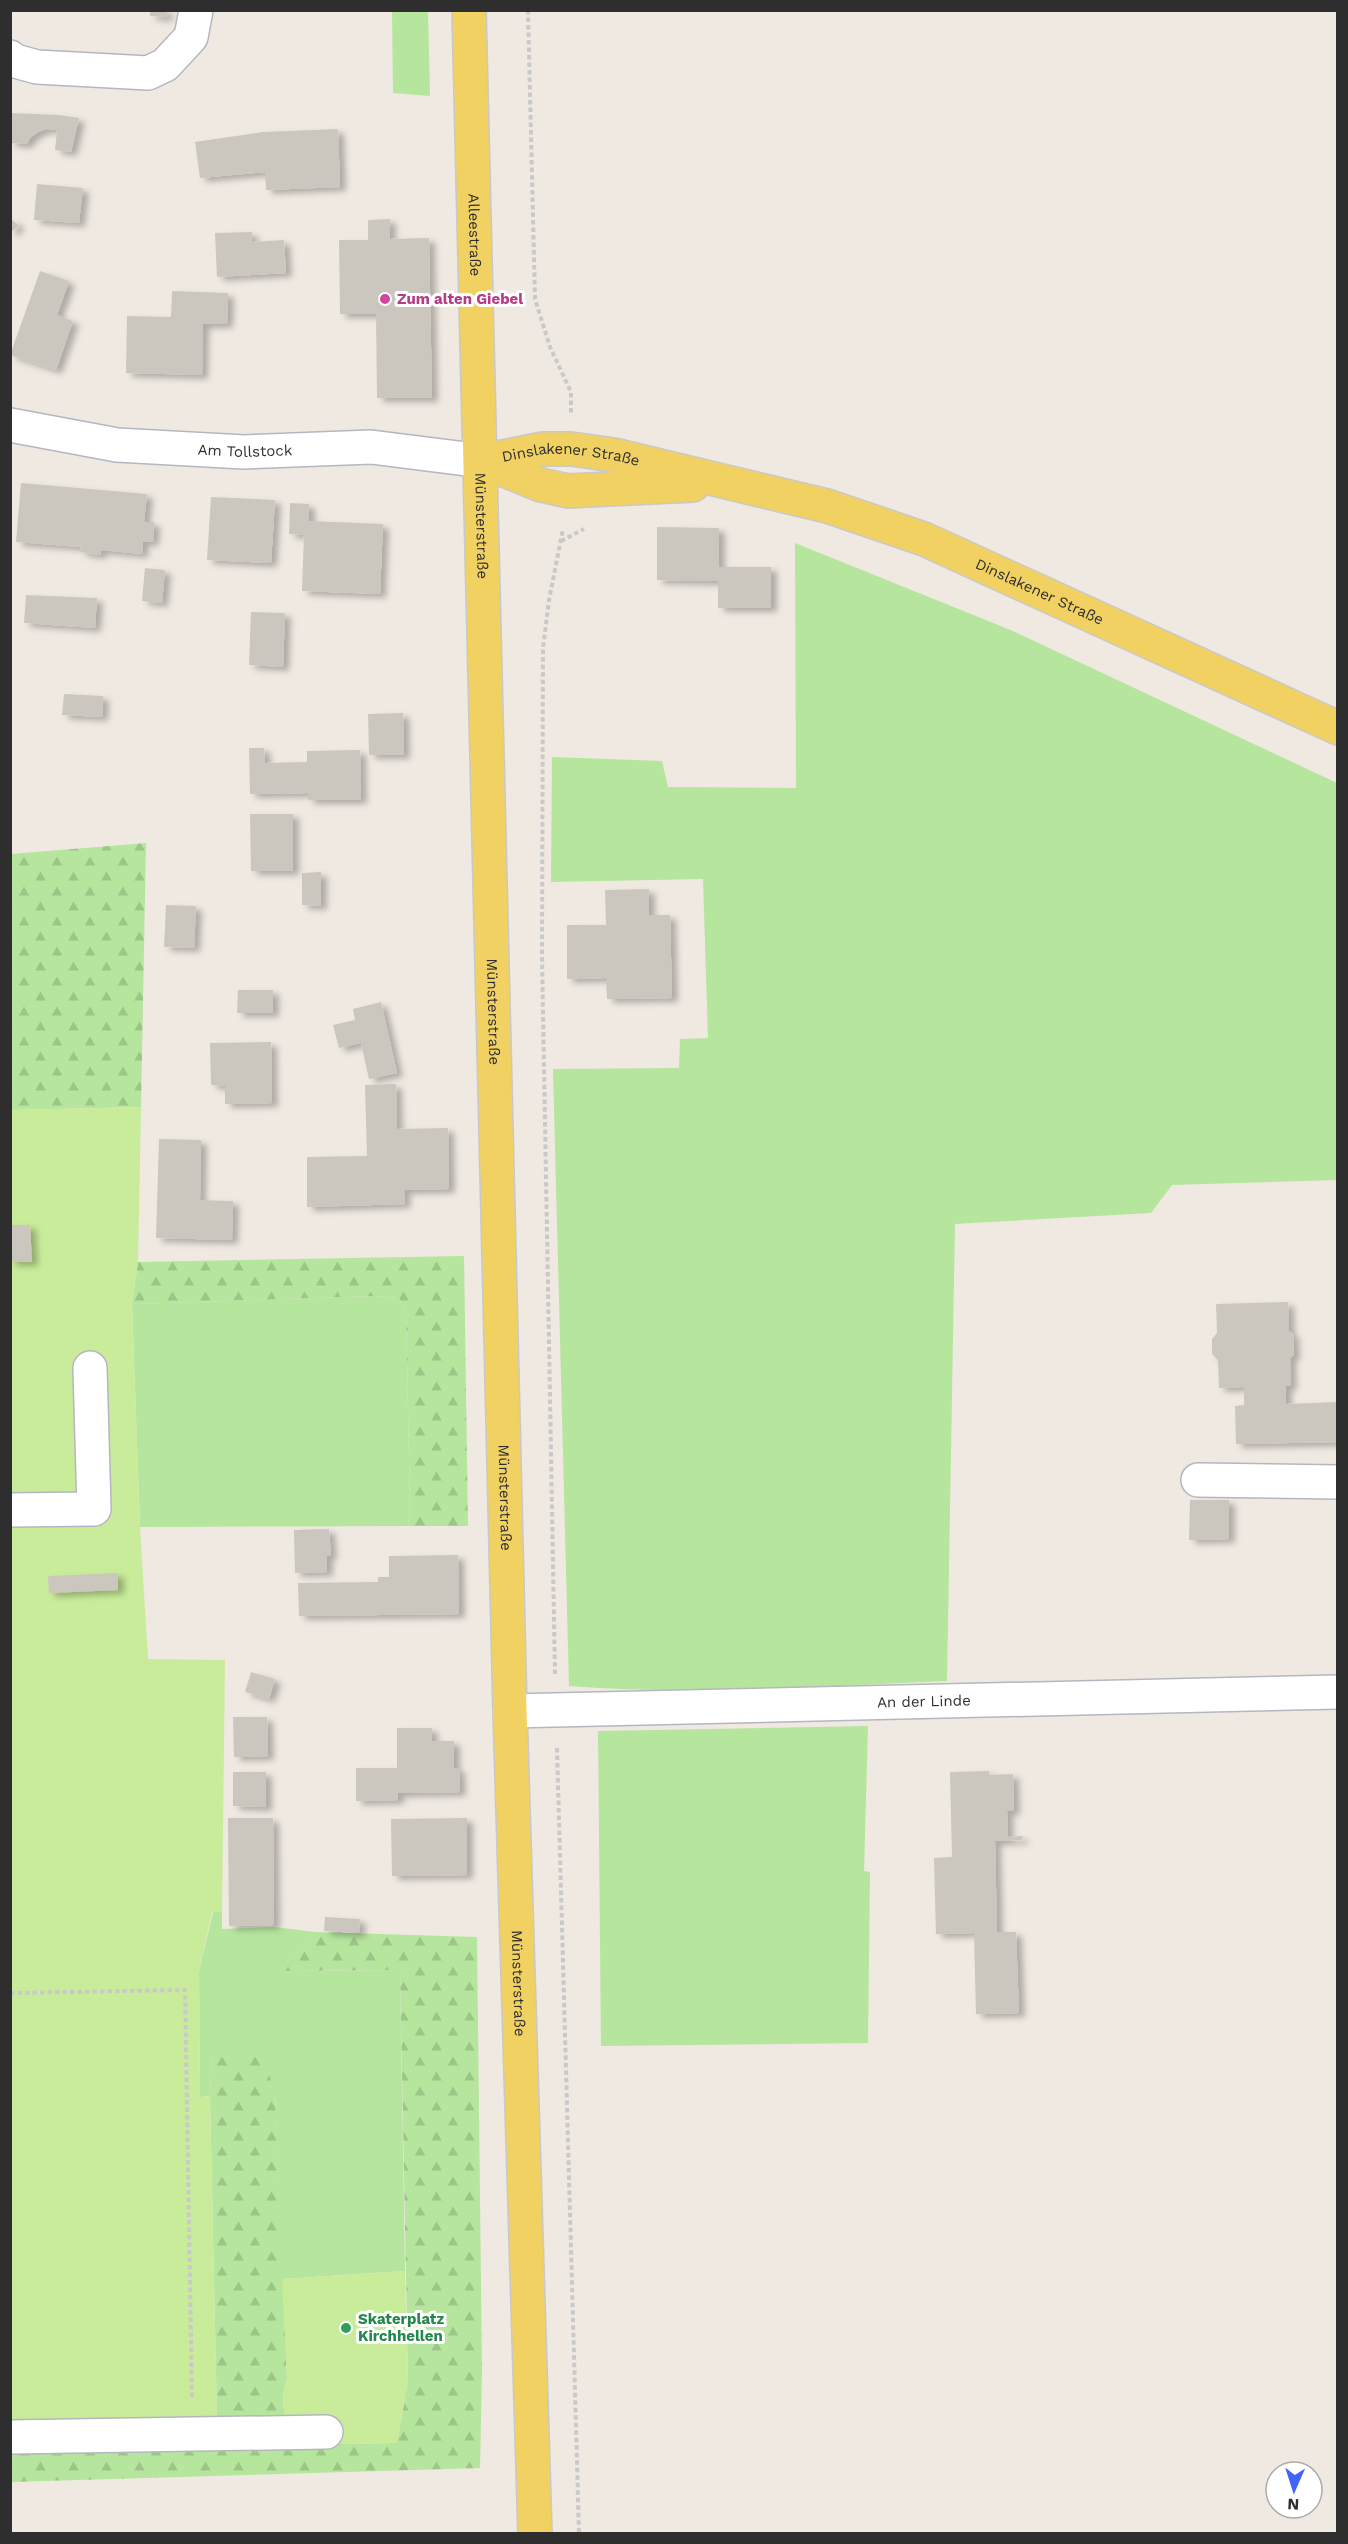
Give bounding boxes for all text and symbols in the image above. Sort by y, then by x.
street label: Alleestraße [464,193,484,277]
place label: Zum alten Giebel [397,290,523,308]
marker: Zum alten Giebel [378,292,392,306]
street label: Dinslakener Straße [500,439,641,470]
street label: Am Tollstock [197,440,293,461]
street label: Münsterstraße [471,472,492,579]
street label: Dinslakener Straße [972,555,1106,629]
street label: Münsterstraße [483,958,503,1065]
street label: Münsterstraße [495,1444,515,1551]
street label: An der Linde [877,1691,971,1712]
street label: Münsterstraße [508,1930,529,2037]
place label: Skaterplatz Kirchhellen [358,2310,444,2345]
marker: Skaterplatz Kirchhellen [339,2321,353,2335]
north arrow [1264,2460,1324,2520]
text: N [1287,2495,1300,2514]

